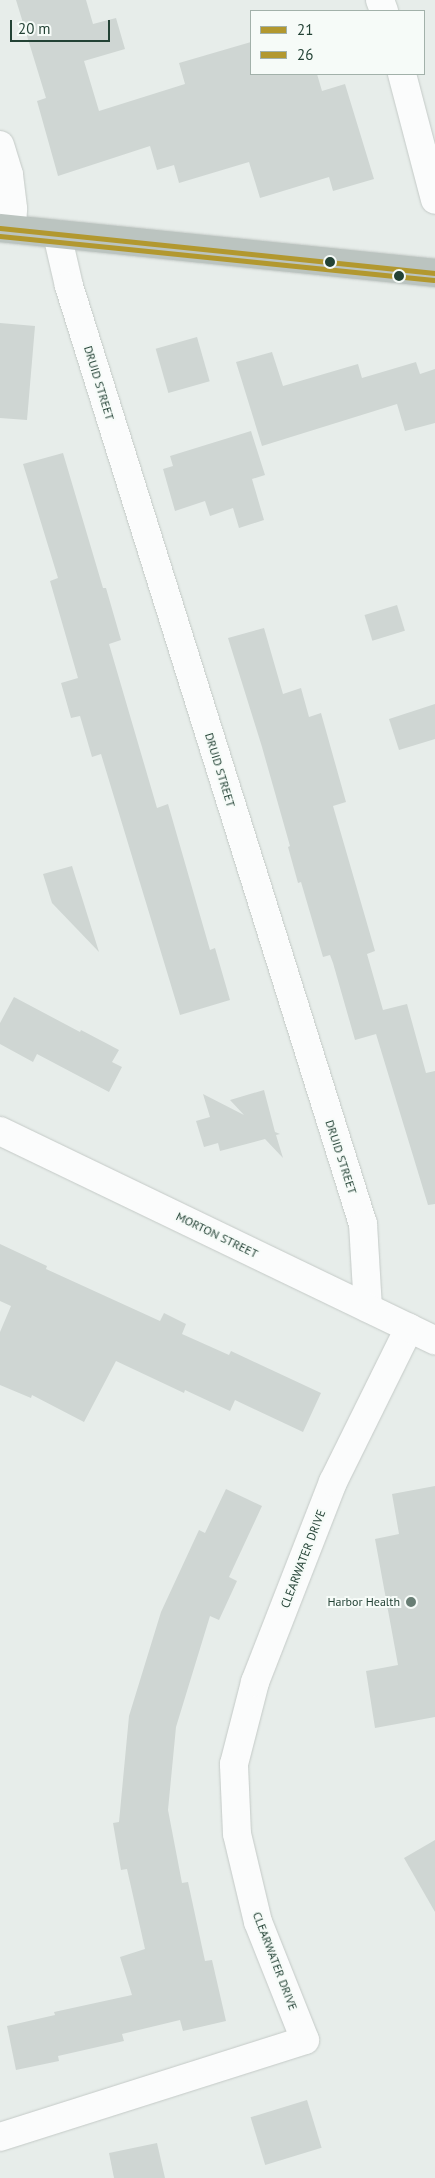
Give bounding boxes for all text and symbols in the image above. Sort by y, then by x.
scale bar [12,10,112,42]
legend [250,10,425,75]
text: 20 m [18,19,51,38]
text: 21 [297,20,313,39]
text: 26 [297,45,313,64]
unlabelled marker [325,257,335,267]
unlabelled marker [394,271,404,281]
street label: DRUID STREET [81,344,117,422]
street label: DRUID STREET [202,731,238,809]
street label: DRUID STREET [322,1118,360,1196]
street label: MORTON STREET [174,1209,260,1261]
street label: CLEARWATER DRIVE [278,1508,328,1610]
place label: Harbor Health [327,1595,400,1609]
marker: Harbor Health [404,1595,418,1609]
street label: CLEARWATER DRIVE [250,1910,300,2012]

